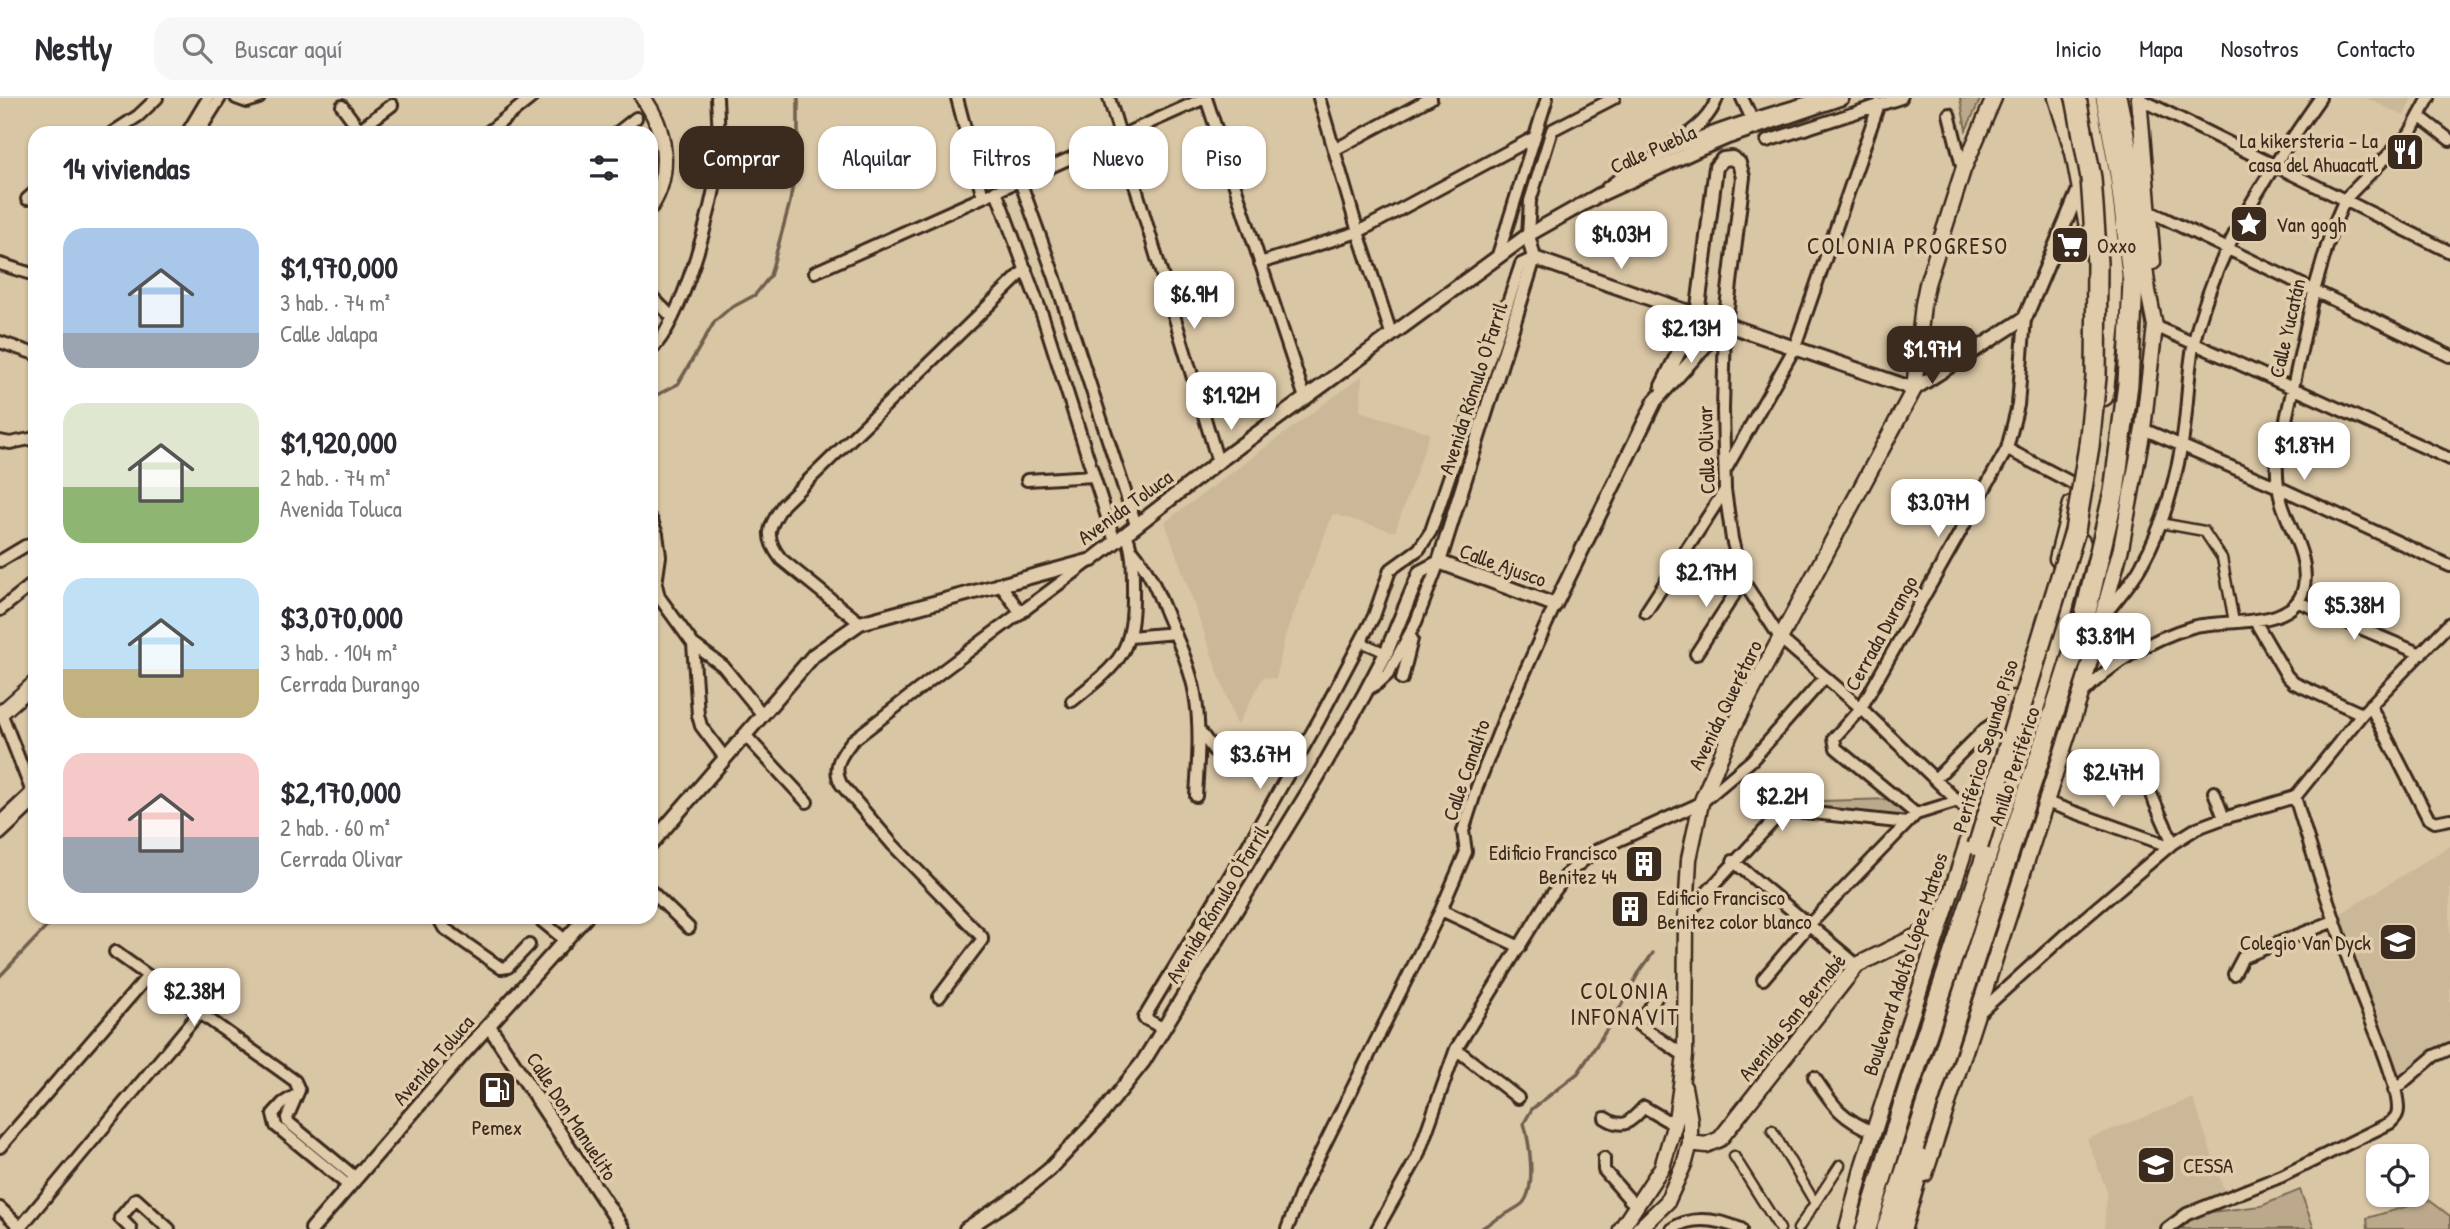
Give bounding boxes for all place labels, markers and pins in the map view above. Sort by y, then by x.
place label: La kikersteria - La casa del Ahuacatl [2240,126,2378,179]
restaurant icon: La kikersteria - La casa del Ahuacatl [2384,131,2426,173]
place icon: Van gogh [2228,203,2270,245]
place label: Van gogh [2276,210,2347,239]
pin: $4.03M [1564,212,1678,271]
supermarket icon: Oxxo [2049,224,2091,266]
place label: Oxxo [2097,231,2136,260]
pin: $6.9M [1145,272,1243,331]
pin: $2.13M [1634,306,1748,365]
pin: $1.97M [1875,327,1989,386]
pin: $1.92M [1174,372,1288,432]
pin: $1.87M [2247,422,2361,482]
pin: $3.07M [1881,480,1995,539]
pin: $2.17M [1649,550,1763,609]
pin: $5.38M [2297,582,2411,642]
pin: $3.81M [2048,614,2162,673]
pin: $3.67M [1203,732,1317,791]
pin: $2.47M [2056,750,2170,809]
pin: $2.2M [1733,774,1831,833]
place label: Edificio Francisco Benitez 44 [1489,838,1617,891]
building icon: Edificio Francisco Benitez 44 [1623,843,1665,885]
place label: Edificio Francisco Benitez color blanco [1657,883,1812,936]
building icon: Edificio Francisco Benitez color blanco [1609,888,1651,930]
school or university icon: Colegio Van Dyck [2377,921,2419,963]
place label: Colegio Van Dyck [2240,928,2371,957]
pin: $2.38M [137,968,251,1028]
fuel station icon: Pemex [476,1069,518,1111]
place label: Pemex [472,1113,522,1142]
school or university icon: CESSA [2135,1144,2177,1186]
place label: CESSA [2183,1151,2233,1180]

